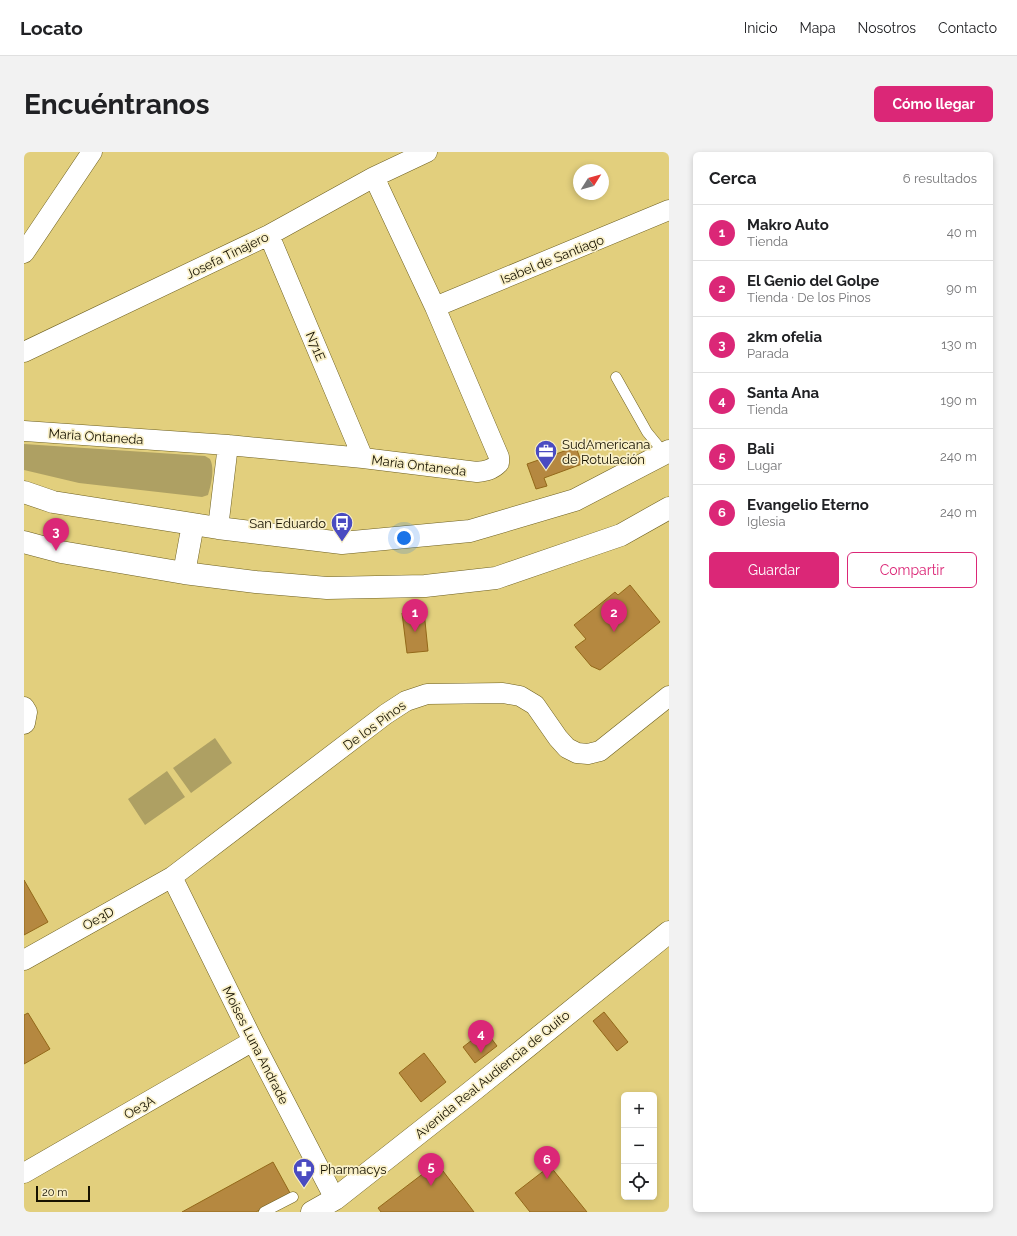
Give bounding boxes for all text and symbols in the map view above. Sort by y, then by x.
text: Locato [20,17,83,39]
text: Inicio [744,20,777,36]
text: Mapa [799,20,836,36]
text: Nosotros [858,20,916,36]
text: Contacto [938,20,997,36]
button: Cómo llegar [874,86,993,122]
text: Encuéntranos [24,88,210,121]
north arrow [573,164,609,200]
text: Cerca [709,168,757,188]
text: 6 resultados [903,171,977,186]
text: Makro Auto [747,216,829,234]
text: 1 [719,225,725,240]
text: 40 m [947,225,977,240]
street label: Josefa Tinajero [183,229,271,282]
street label: Isabel de Santiago [498,232,606,287]
text: Tienda [747,234,788,249]
text: El Genio del Golpe [747,272,879,290]
text: 2 [718,281,726,296]
text: 90 m [946,281,977,296]
text: Tienda · De los Pinos [747,290,871,305]
text: 2km ofelia [747,328,822,346]
street label: N71E [303,329,328,363]
text: 3 [718,337,726,352]
text: 130 m [941,337,977,352]
text: Parada [747,346,789,361]
text: Santa Ana [747,384,819,402]
text: 4 [718,393,726,408]
text: 190 m [941,393,977,408]
text: Tienda [747,402,788,417]
street label: Maria Ontaneda [48,426,144,447]
place label: SudAmericana de Rotulación [562,437,650,467]
office icon: SudAmericana de Rotulación [533,438,559,471]
text: Bali [747,440,774,458]
text: 5 [718,449,726,464]
text: 240 m [940,449,977,464]
street label: Maria Ontaneda [371,452,467,479]
text: Lugar [747,458,782,473]
text: Evangelio Eterno [747,496,869,514]
text: 6 [718,505,726,520]
text: 240 m [940,505,977,520]
bus stop icon: San Eduardo [329,510,355,543]
text: Iglesia [747,514,786,529]
place label: San Eduardo [249,516,326,531]
pin: 3 [43,518,69,551]
your location [394,528,414,548]
button: Guardar [709,552,839,588]
button: Compartir [847,552,977,588]
pin: 1 [402,599,428,632]
pin: 2 [601,599,627,632]
street label: De los Pinos [340,698,408,753]
street label: Oe3D [80,904,117,933]
street label: Moises Luna Andrade [219,984,292,1107]
street label: Avenida Real Audiencia de Quito [412,1007,573,1142]
pin: 4 [468,1020,494,1053]
map controls [621,1092,657,1200]
button: + [621,1092,657,1128]
street label: Oe3A [121,1093,158,1122]
button: − [621,1128,657,1164]
pin: 6 [534,1146,560,1179]
pin: 5 [418,1153,444,1186]
pharmacy icon: Pharmacys [291,1156,317,1189]
place label: Pharmacys [320,1162,387,1177]
button: locate [621,1164,657,1200]
scale bar [36,1184,90,1203]
text: 20 m [42,1186,67,1199]

